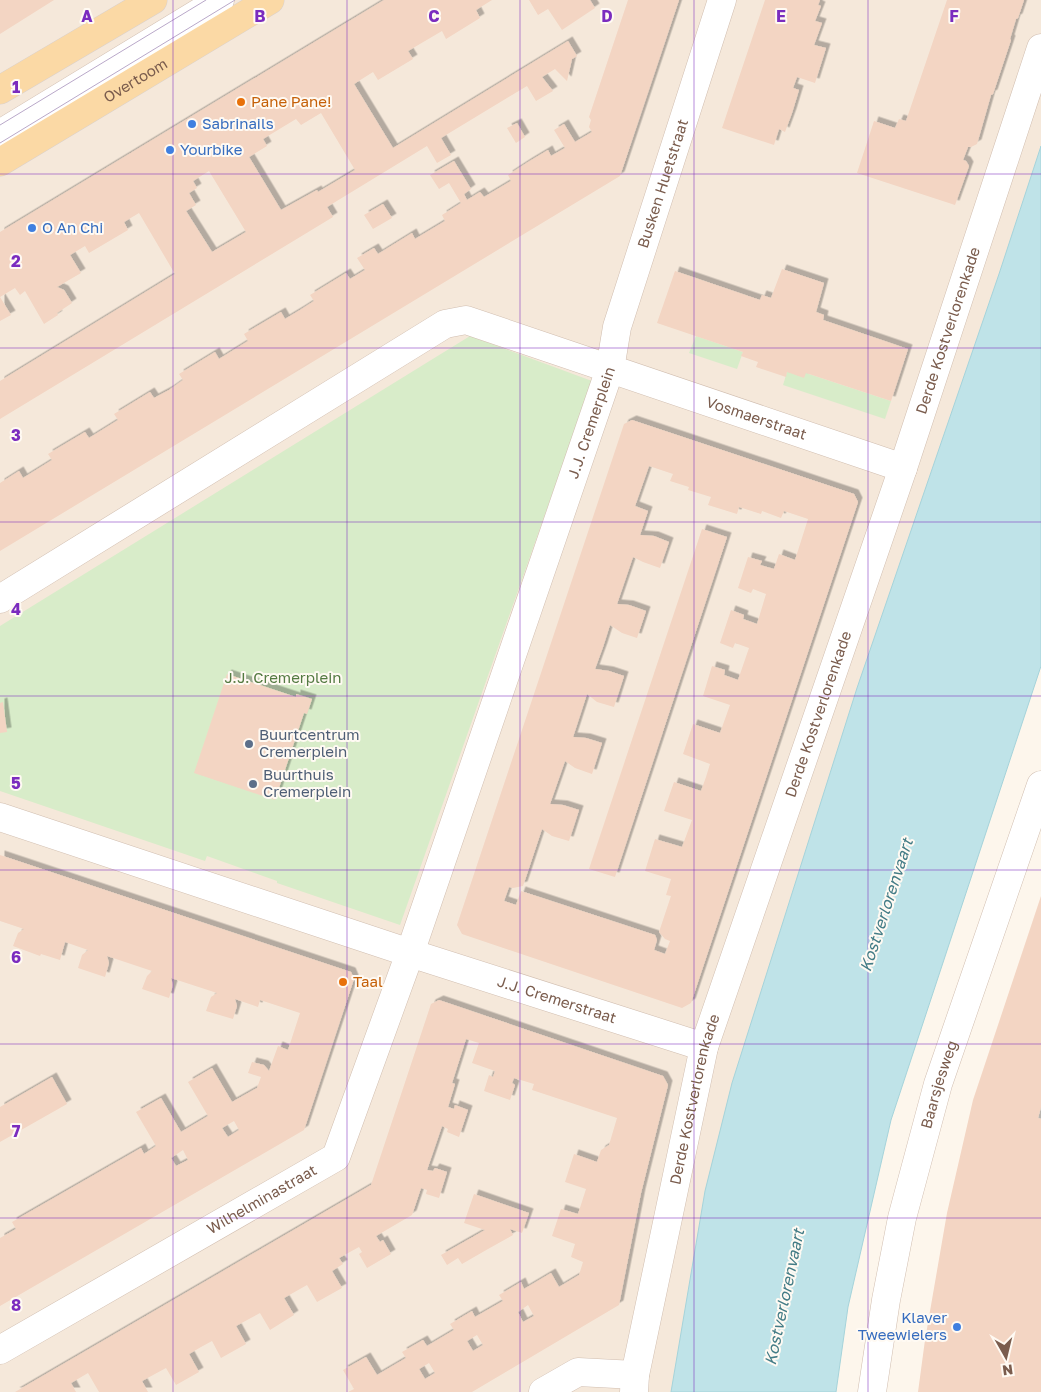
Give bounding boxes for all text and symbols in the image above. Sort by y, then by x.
text: A [81,6,93,26]
text: B [254,6,266,26]
text: C [428,6,440,26]
text: D [601,6,613,26]
text: E [776,6,786,26]
text: F [949,6,959,26]
street label: Overtoom [100,54,170,106]
text: 1 [12,77,20,97]
place label: Pane Pane! [251,92,331,110]
marker: Pane Pane! [235,96,247,108]
place label: Sabrinails [202,114,274,132]
street label: Busken Huetstraat [633,116,691,250]
marker: Sabrinails [186,118,198,130]
place label: Yourbike [180,140,243,158]
marker: Yourbike [164,144,176,156]
place label: O An Chi [42,218,103,236]
marker: O An Chi [26,222,38,234]
street label: Derde Kostverlorenkade [911,244,983,416]
text: 2 [11,251,21,271]
street label: J.J. Cremerplein [563,364,618,481]
street label: Vosmaerstraat [704,392,809,443]
text: 3 [11,425,21,445]
text: 4 [11,599,21,619]
street label: Derde Kostverlorenkade [780,628,854,800]
park label: J.J. Cremerplein [224,668,342,686]
place label: Buurtcentrum Cremerplein [259,725,360,760]
marker: Buurtcentrum Cremerplein [243,738,255,750]
place label: Buurthuis Cremerplein [263,765,351,800]
text: 5 [11,773,21,793]
marker: Buurthuis Cremerplein [247,778,259,790]
water label: Kostverlorenvaart [855,834,917,974]
text: 6 [11,947,21,967]
place label: Taal [353,972,383,990]
street label: J.J. Cremerstraat [495,972,619,1026]
marker: Taal [337,976,349,988]
street label: Derde Kostverlorenkade [665,1011,723,1186]
street label: Baarsjesweg [916,1038,960,1131]
text: 7 [12,1121,21,1141]
street label: Wilhelminastraat [203,1160,319,1237]
water label: Kostverlorenvaart [760,1226,809,1367]
text: 8 [11,1295,21,1315]
place label: Klaver Tweewielers [858,1308,947,1343]
marker: Klaver Tweewielers [951,1321,963,1333]
north arrow [981,1332,1031,1382]
text: N [1001,1361,1014,1380]

